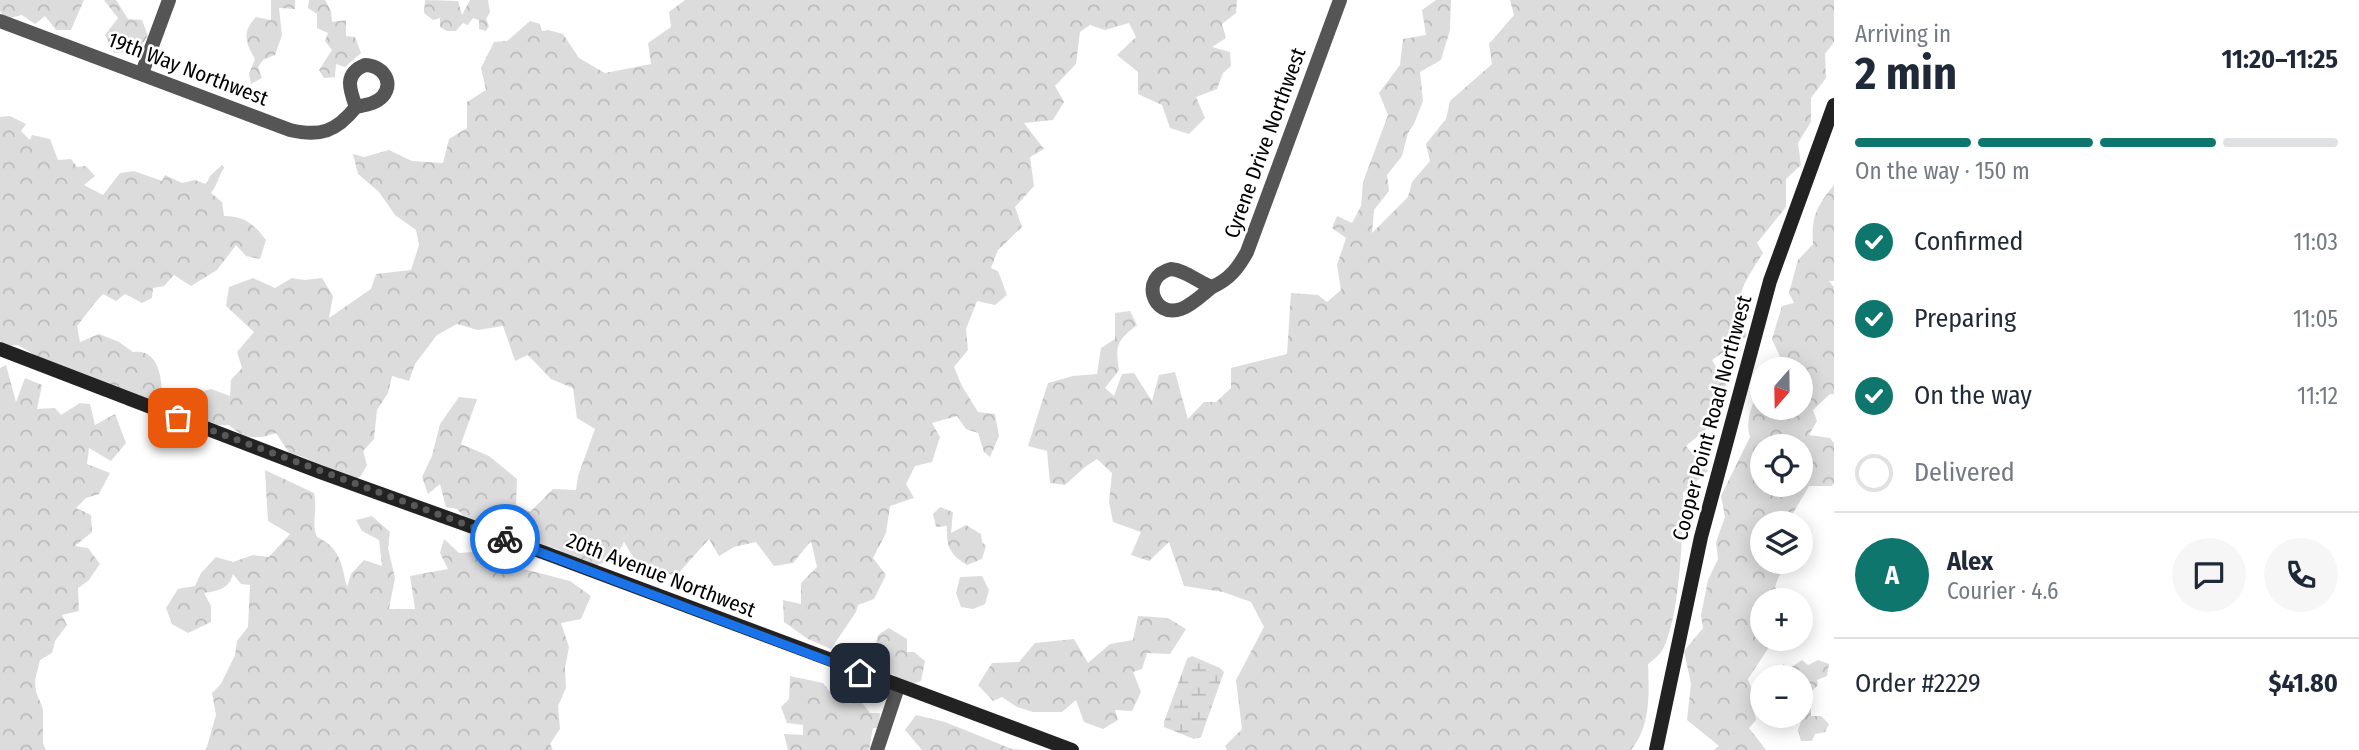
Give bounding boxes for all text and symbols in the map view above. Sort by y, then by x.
text: Arriving in [1855,20,1951,48]
street label: 19th Way Northwest [104,26,272,112]
street label: Cyrene Drive Northwest [1218,44,1312,242]
text: 11:20–11:25 [2221,44,2338,75]
text: 2 min [1855,46,1957,101]
text: On the way · 150 m [1855,157,2030,185]
icon: check [1855,223,1893,261]
text: Confirmed [1914,226,2024,257]
text: 11:03 [2293,228,2338,256]
street label: Cooper Point Road Northwest [1667,292,1757,544]
icon: check [1855,300,1893,338]
text: Preparing [1914,303,2016,334]
text: 11:05 [2293,305,2338,333]
north arrow [1750,357,1813,420]
map controls [1750,357,1813,728]
icon: check [1855,377,1893,415]
text: On the way [1914,380,2032,411]
text: 11:12 [2297,382,2338,410]
pin [148,388,208,448]
icon: bag [159,399,197,437]
button: locate [1750,434,1813,497]
text: Delivered [1914,457,2015,488]
courier [470,504,540,574]
button: layers [1750,511,1813,574]
icon: bike [486,520,524,558]
street label: 20th Avenue Northwest [563,527,759,623]
button: chat [2172,538,2246,612]
button: phone [2264,538,2338,612]
text: Alex [1947,546,1993,577]
text: A [1885,560,1899,591]
text: Courier · 4.6 [1947,577,2058,605]
button: + [1750,588,1813,651]
pin [830,643,890,703]
icon: home [841,654,879,692]
button: − [1750,665,1813,728]
text: Order #2229 [1855,668,1981,699]
text: $41.80 [2269,668,2338,699]

